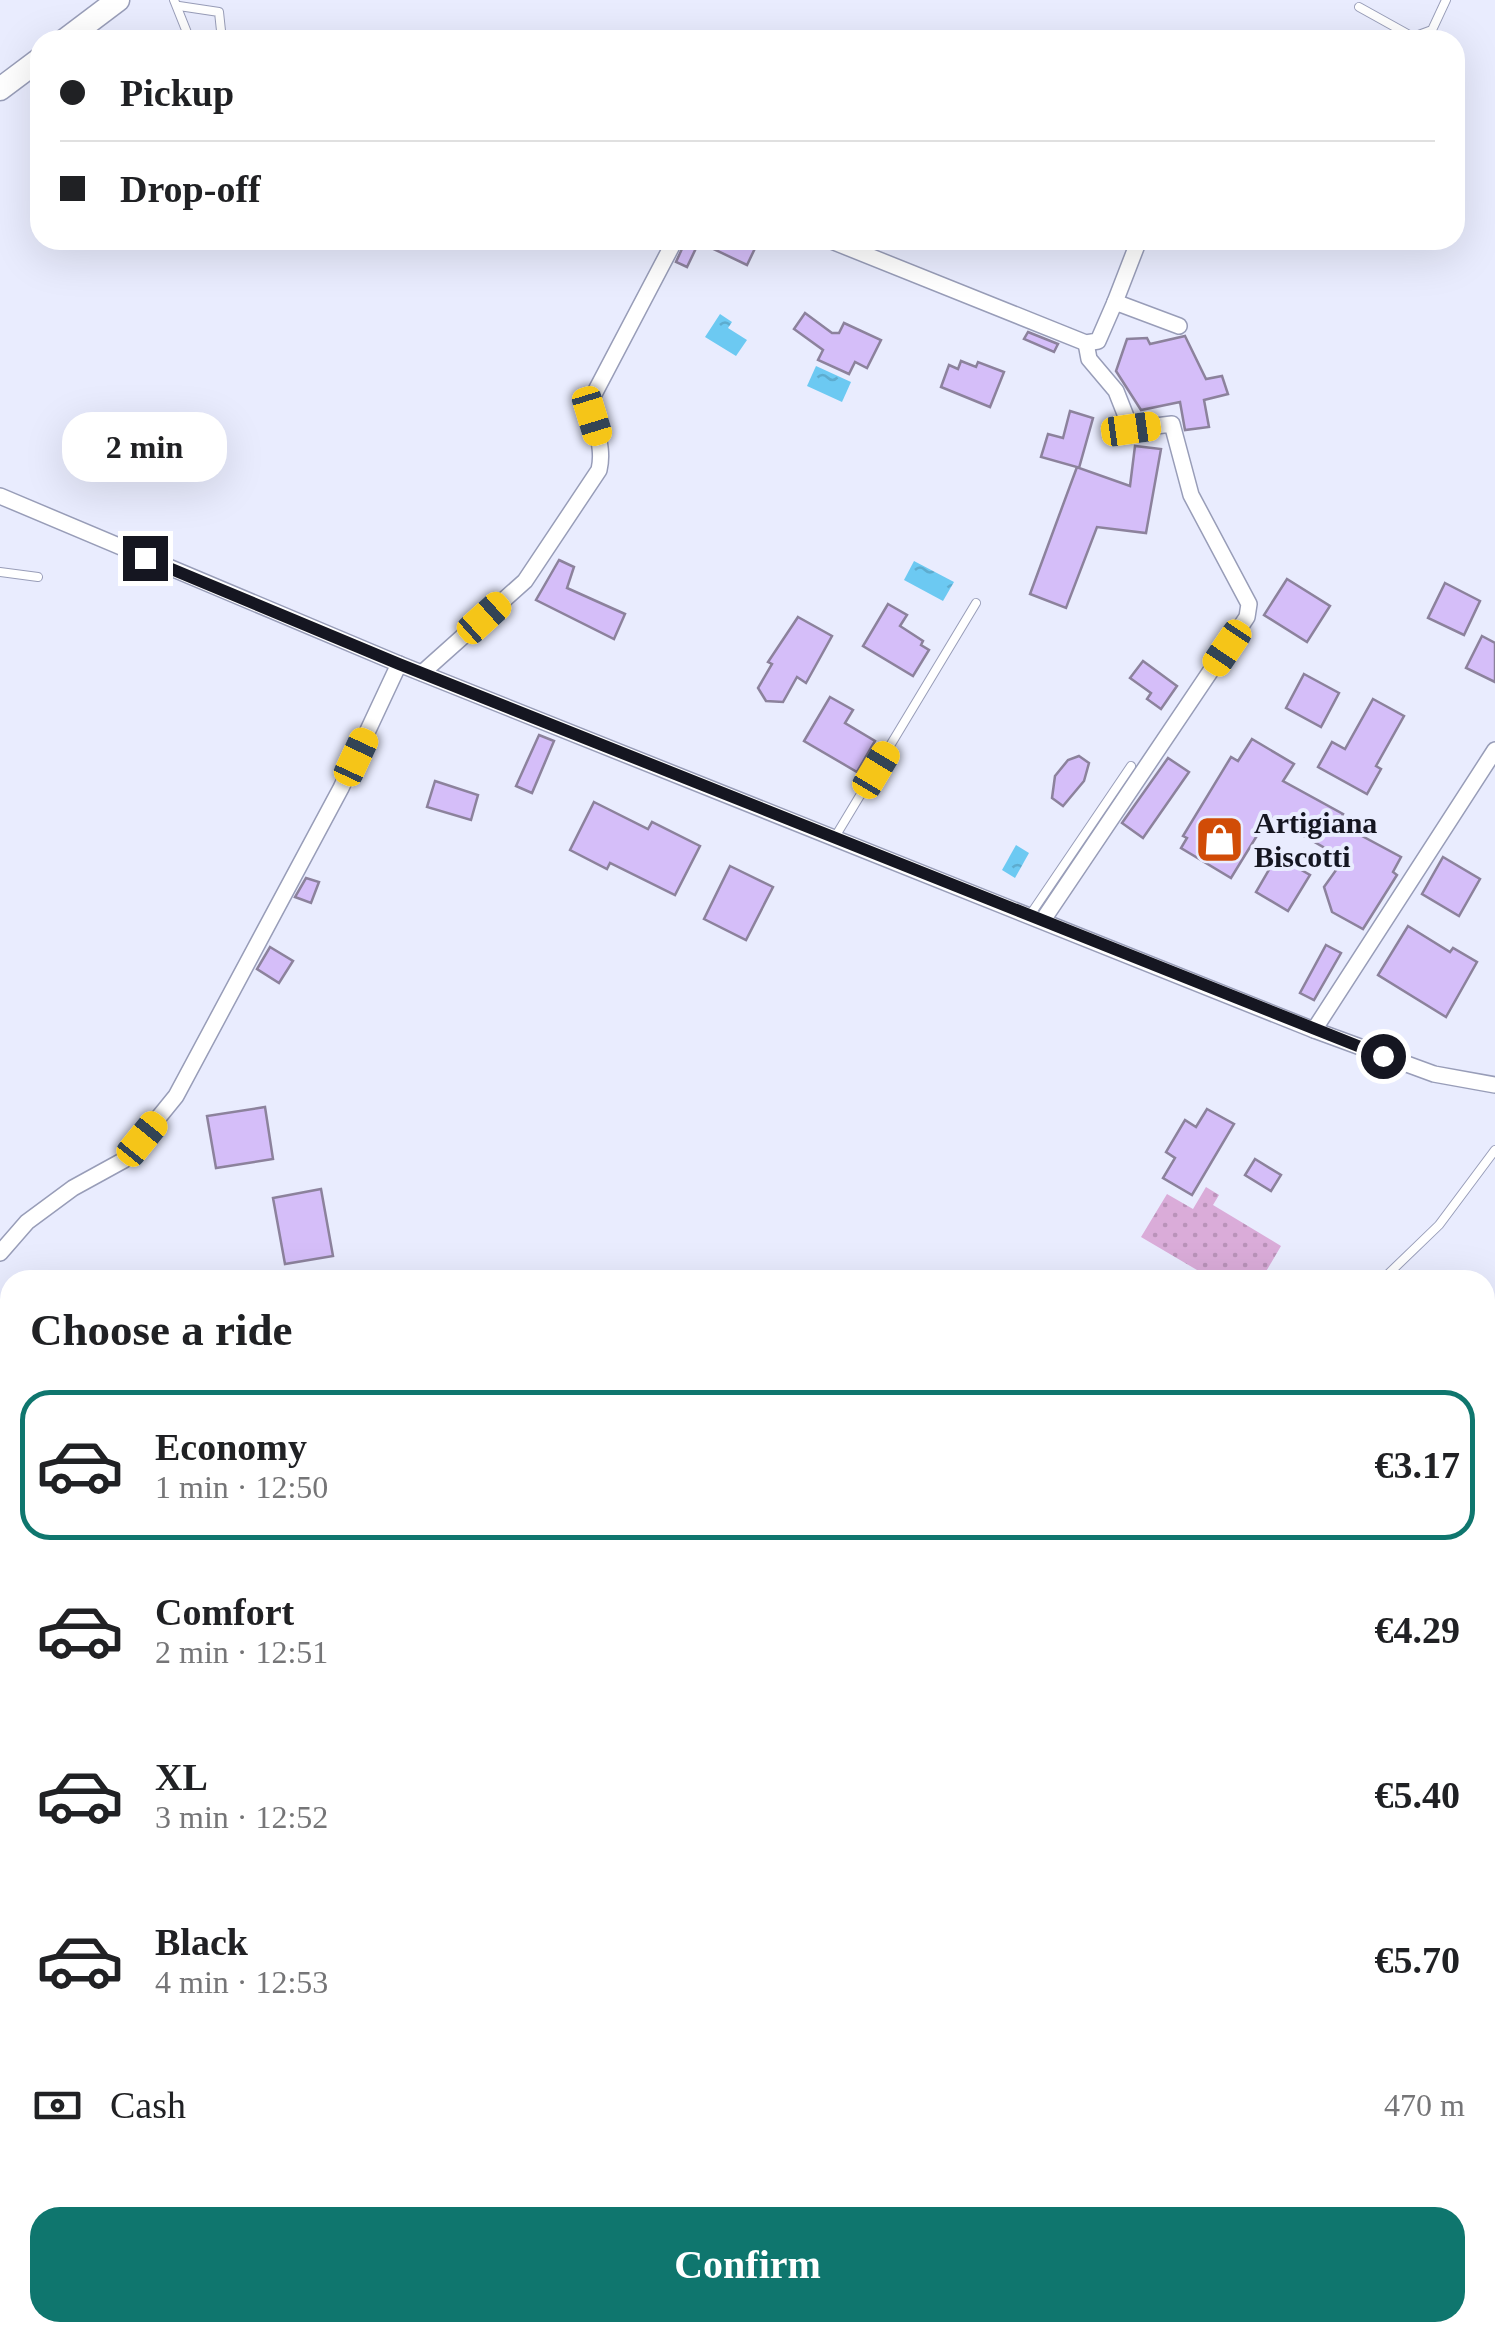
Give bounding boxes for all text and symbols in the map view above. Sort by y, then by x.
text: Pickup [120,72,234,114]
text: Drop-off [120,168,261,210]
car [569,383,615,449]
car [1099,410,1163,448]
callout: 2 min [62,413,228,483]
text: 2 min [106,429,183,465]
route end [123,536,168,581]
car [452,587,516,649]
car [1198,615,1256,681]
car [330,723,382,791]
car [848,737,904,803]
place label: Artigiana Biscotti [1254,806,1377,873]
shop icon: Artigiana Biscotti [1193,813,1245,865]
route start [1361,1034,1406,1079]
car [111,1106,173,1172]
text: Choose a ride [30,1305,293,1355]
icon: car [35,1420,125,1510]
text: Economy [155,1426,307,1468]
text: €3.17 [1375,1444,1460,1486]
text: 1 min · 12:50 [155,1469,328,1505]
icon: car [35,1585,125,1675]
text: Comfort [155,1591,294,1633]
text: €4.29 [1375,1609,1460,1651]
text: 2 min · 12:51 [155,1634,328,1670]
icon: car [35,1750,125,1840]
text: XL [155,1756,208,1798]
text: €5.40 [1375,1774,1460,1816]
text: 3 min · 12:52 [155,1799,328,1835]
icon: car [35,1915,125,2005]
text: Black [155,1921,248,1963]
text: €5.70 [1375,1939,1460,1981]
text: 4 min · 12:53 [155,1964,328,2000]
icon: cash [30,2078,85,2133]
text: Cash [110,2084,186,2126]
text: 470 m [1384,2087,1465,2123]
button: Confirm [30,2207,1465,2322]

